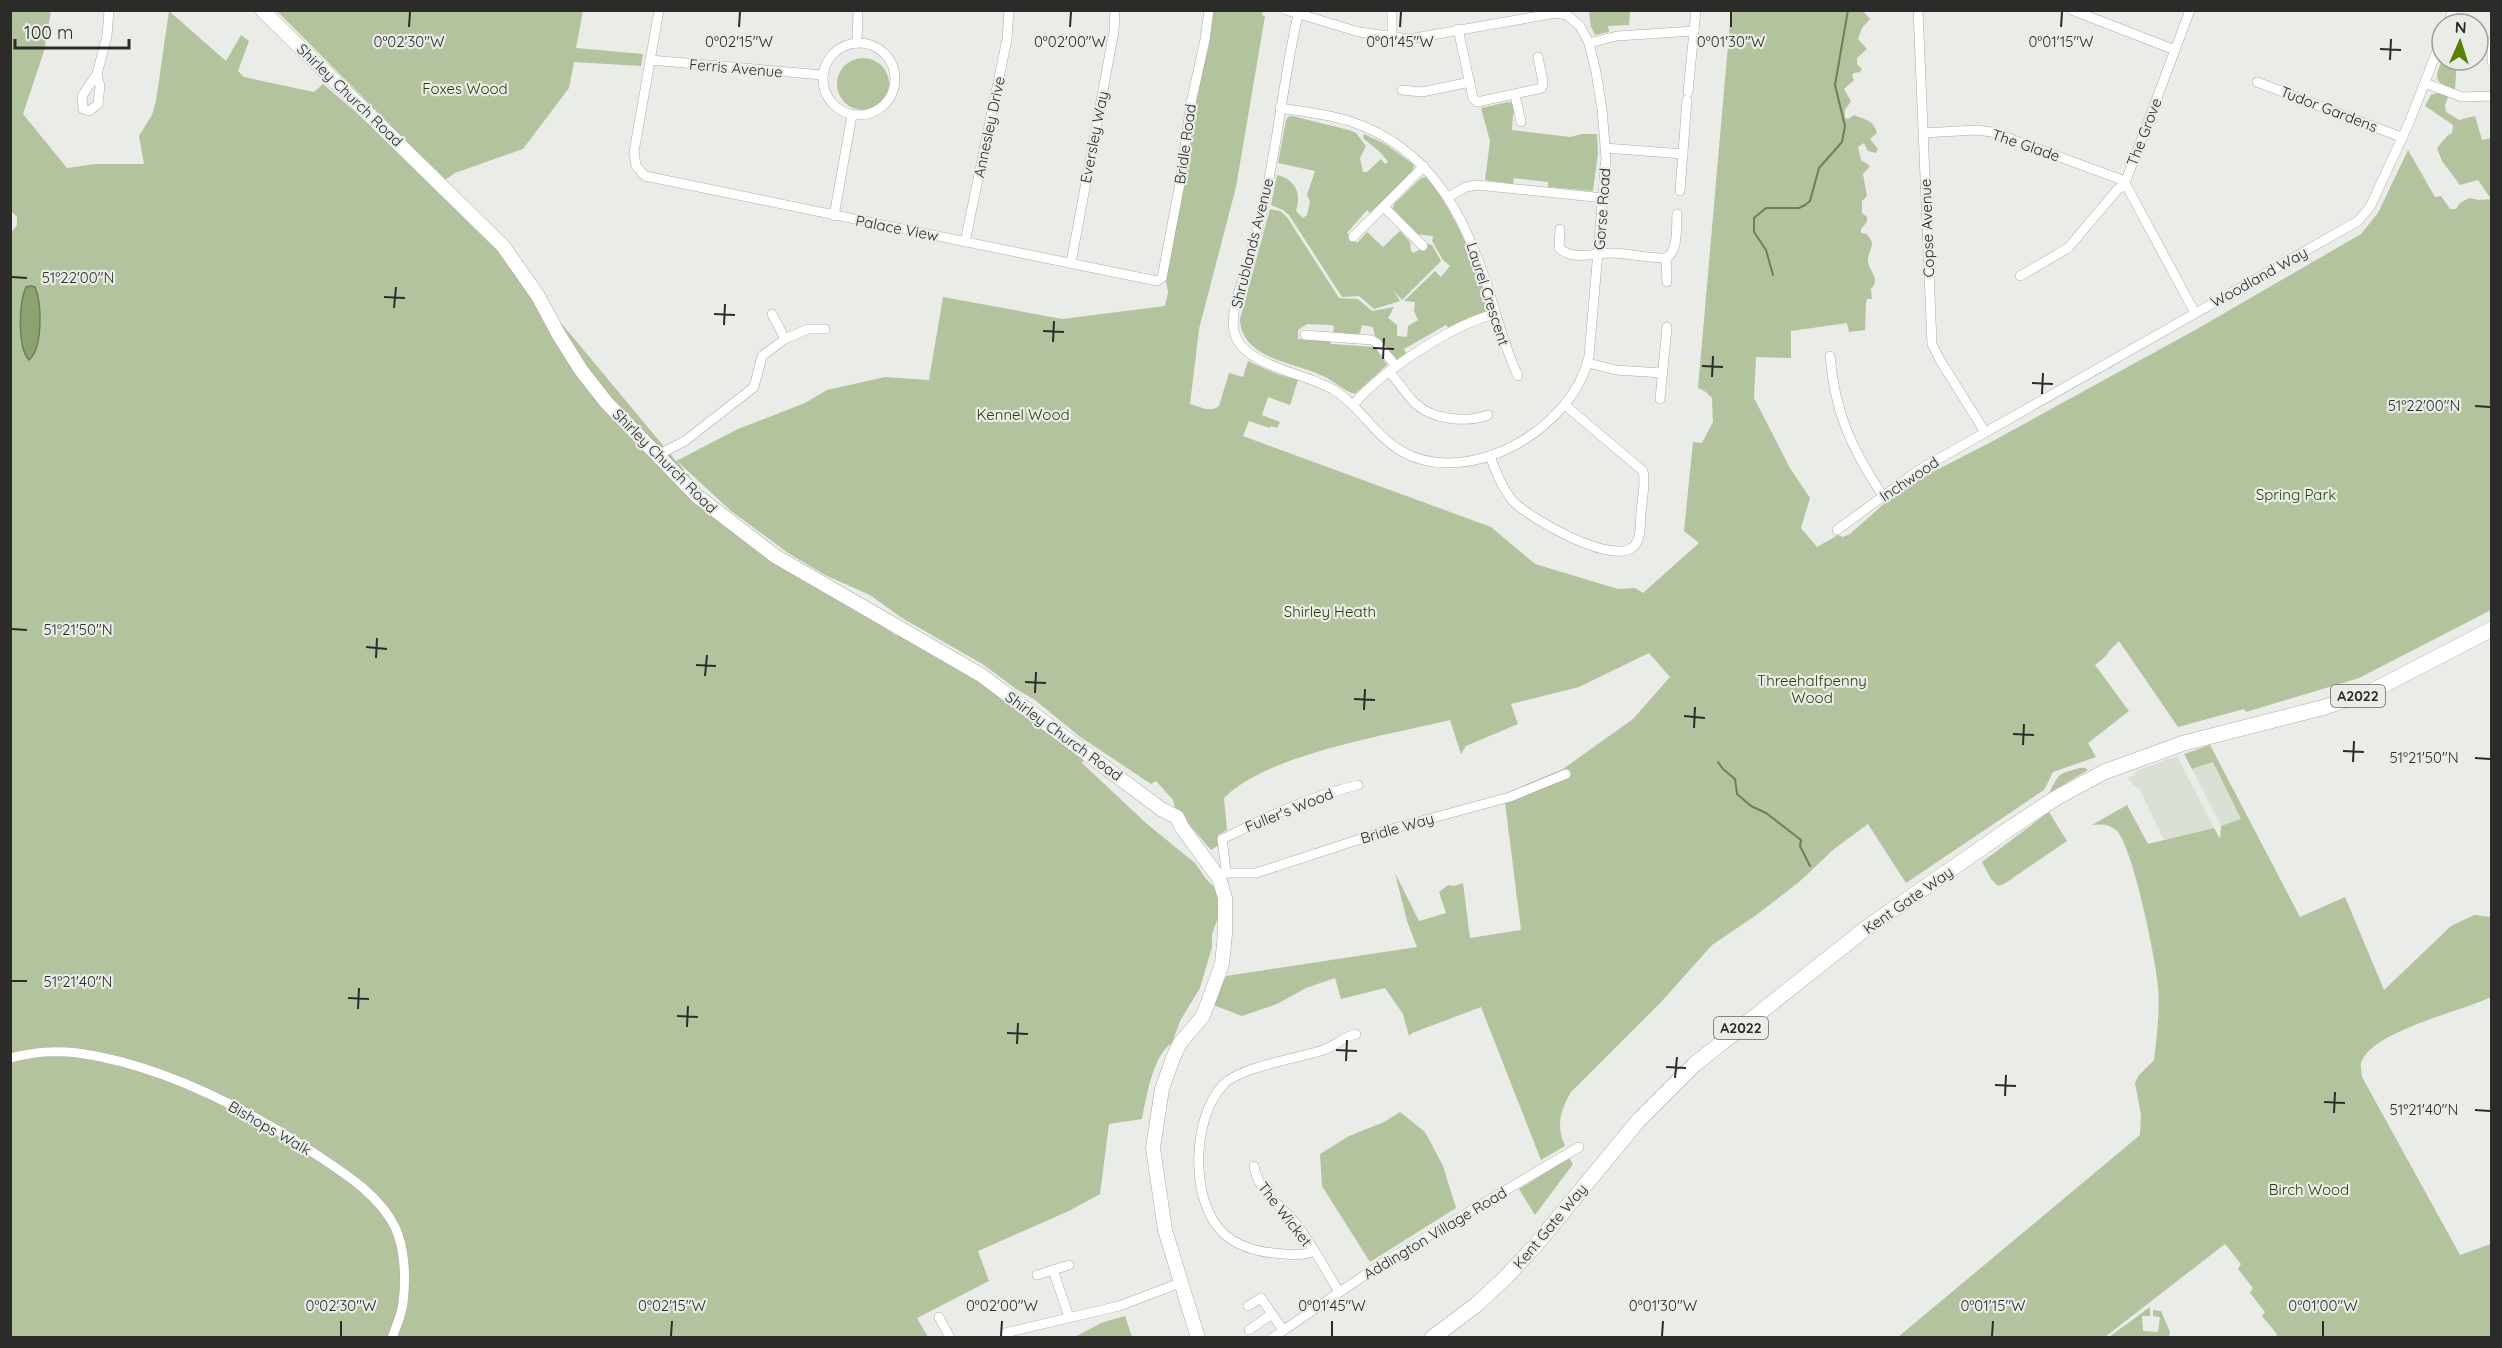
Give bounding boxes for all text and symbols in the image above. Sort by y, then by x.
scale bar [15,12,129,50]
north arrow [2430,12,2490,72]
text: N [2454,17,2467,37]
text: 100 m [24,21,73,44]
text: 0°02'30"W [373,32,445,51]
text: 0°02'15"W [705,32,774,51]
text: 0°02'00"W [1034,32,1107,51]
text: 0°01'45"W [1366,32,1434,51]
text: 0°01'30"W [1697,32,1766,51]
text: 0°01'15"W [2028,32,2094,51]
street label: Shirley Church Road [293,39,407,151]
street label: Ferris Avenue [688,54,784,82]
street label: Annesley Drive [969,75,1009,179]
park label: Foxes Wood [422,79,508,98]
street label: Tudor Gardens [2278,82,2380,136]
street label: Eversley Way [1076,89,1112,185]
street label: The Grove [2122,95,2166,169]
street label: Bridle Road [1170,103,1200,185]
street label: The Glade [1989,125,2063,165]
street label: Gorse Road [1590,167,1614,251]
street label: Shrublands Avenue [1227,176,1277,310]
street label: Copse Avenue [1916,178,1938,278]
street label: Palace View [854,211,940,245]
street label: Laurel Crescent [1462,240,1514,348]
street label: Woodland Way [2207,243,2311,311]
text: 51°22'00"N [42,268,114,287]
text: 51°22'00"N [2388,396,2460,415]
street label: Shirley Church Road [609,405,721,517]
park label: Kennel Wood [976,405,1070,424]
street label: Inchwood [1876,452,1942,506]
park label: Spring Park [2256,485,2336,504]
park label: Shirley Heath [1284,602,1376,621]
text: 51°21'50"N [43,620,113,639]
park label: Threehalfpenny Wood [1757,671,1867,707]
road number: A2022 [2331,685,2385,707]
street label: Shirley Church Road [1002,687,1126,785]
text: 51°21'50"N [2389,748,2459,767]
street label: Fuller's Wood [1242,784,1336,836]
street label: Bridle Way [1358,808,1436,848]
street label: Kent Gate Way [1859,862,1957,938]
text: 51°21'40"N [44,972,112,991]
road number: A2022 [1714,1017,1768,1039]
street label: Bishops Walk [225,1097,315,1159]
text: 51°21'40"N [2390,1100,2458,1119]
street label: The Wicket [1254,1178,1316,1250]
street label: Kent Gate Way [1509,1180,1591,1272]
park label: Birch Wood [2269,1180,2349,1199]
street label: Addington Village Road [1360,1183,1510,1283]
text: 0°02'30"W [305,1296,377,1315]
text: 0°02'15"W [638,1296,707,1315]
text: 0°02'00"W [966,1296,1039,1315]
text: 0°01'45"W [1298,1296,1366,1315]
text: 0°01'30"W [1629,1296,1698,1315]
text: 0°01'15"W [1960,1296,2026,1315]
text: 0°01'00"W [2288,1296,2358,1315]

